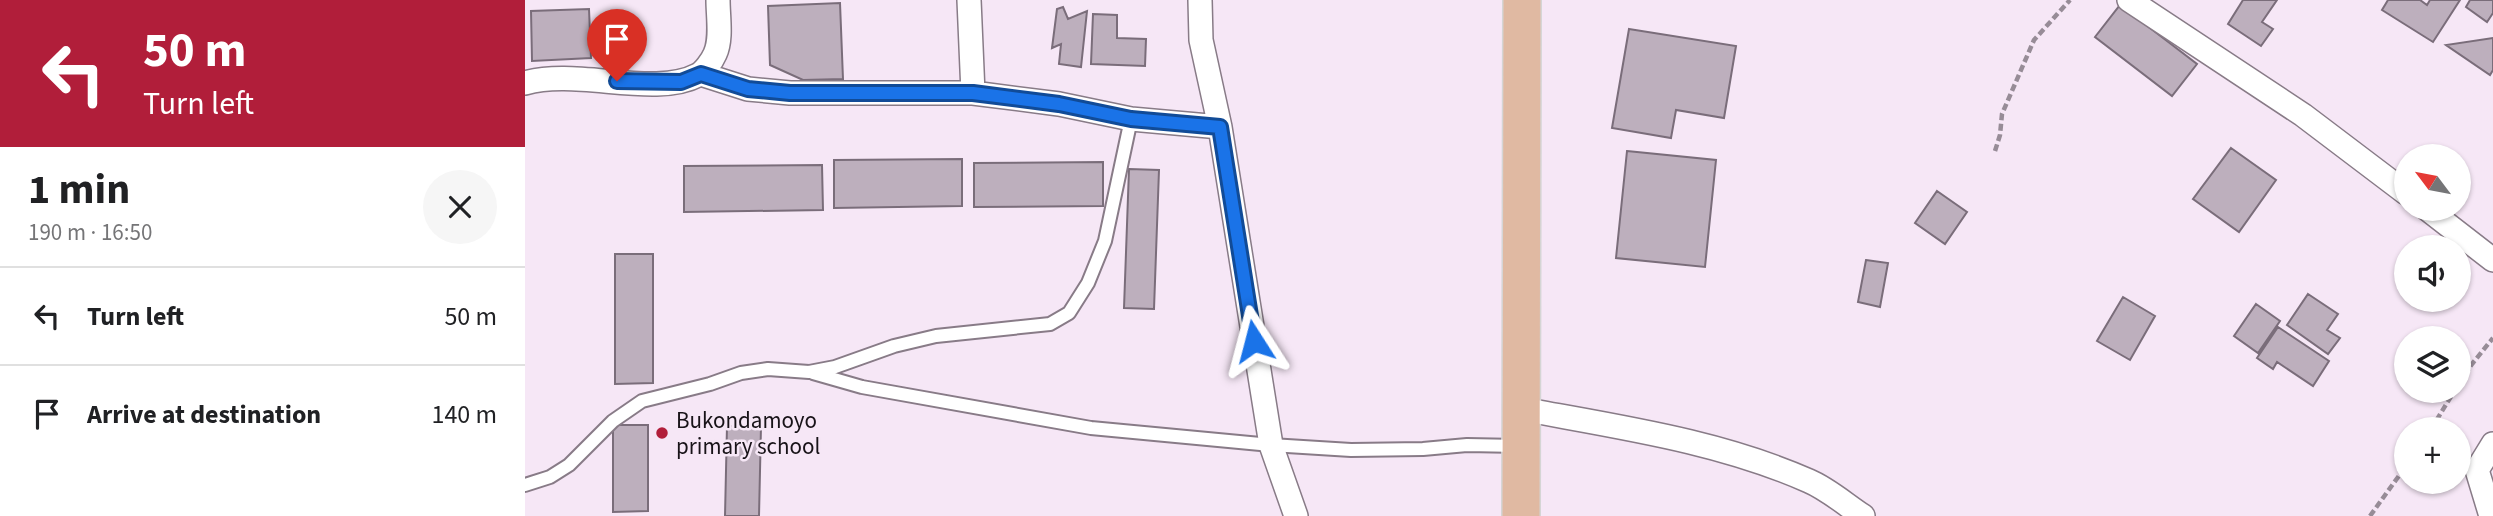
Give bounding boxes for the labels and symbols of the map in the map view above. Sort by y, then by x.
pin [587,9,647,81]
north arrow [2394,144,2471,220]
position arrow [1217,304,1291,378]
place label: Bukondamoyo primary school [676,404,820,463]
marker: Bukondamoyo primary school [654,425,670,441]

